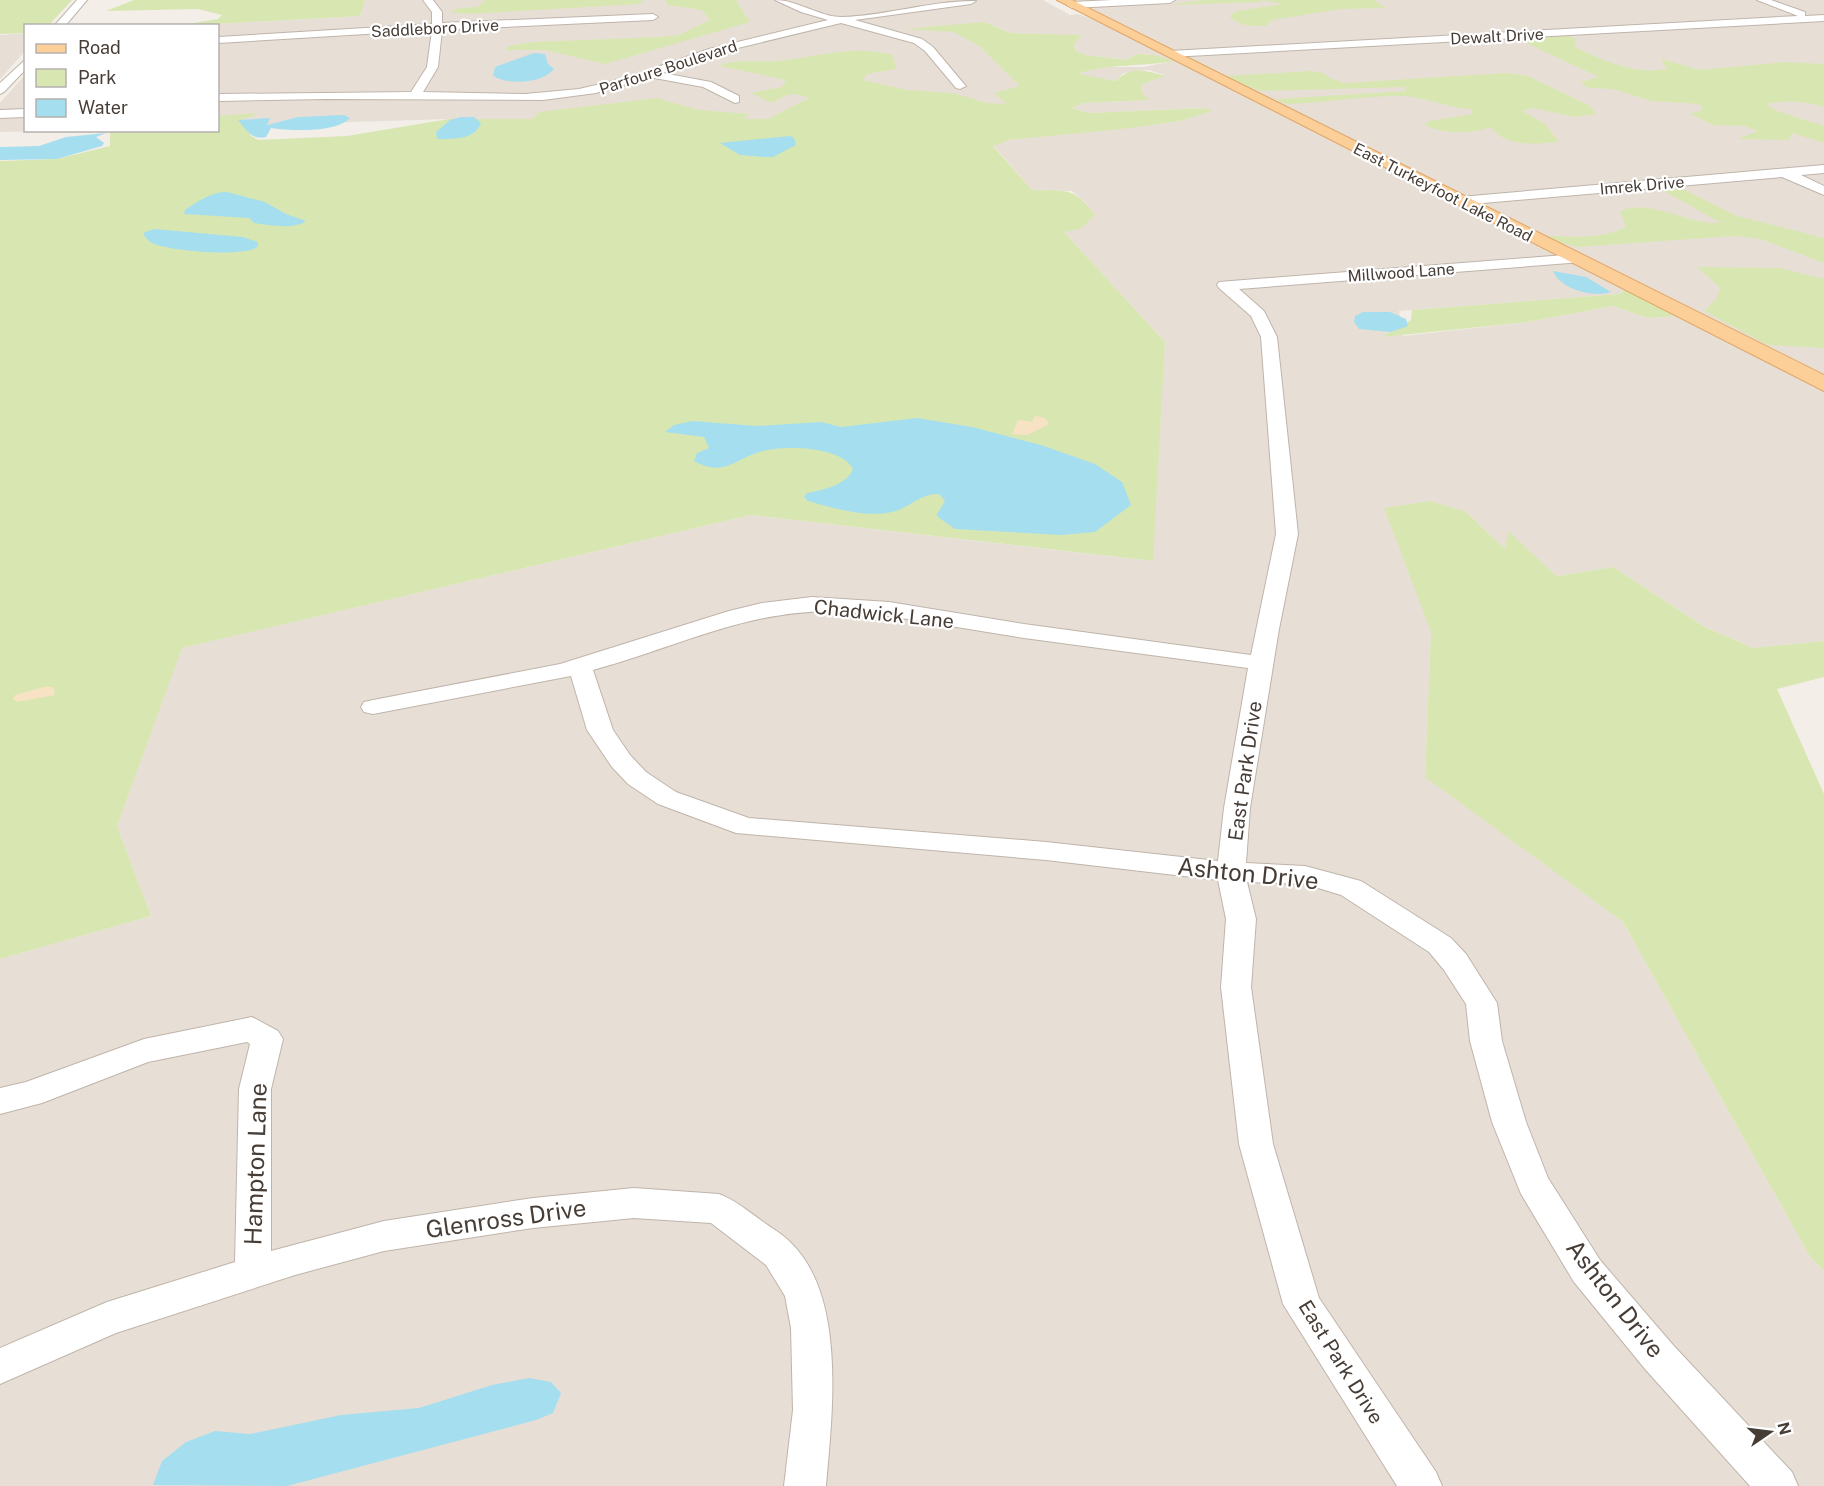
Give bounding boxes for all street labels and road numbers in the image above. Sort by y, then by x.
street label: Saddleboro Drive [371,16,499,41]
street label: Dewalt Drive [1450,25,1544,48]
street label: Parfoure Boulevard [597,36,739,99]
street label: East Turkeyfoot Lake Road [1350,139,1535,246]
street label: Imrek Drive [1599,172,1685,199]
street label: Millwood Lane [1347,259,1455,286]
street label: Chadwick Lane [813,595,955,633]
street label: East Park Drive [1223,699,1267,843]
street label: Ashton Drive [1176,852,1320,894]
street label: Hampton Lane [238,1082,272,1246]
street label: Glenross Drive [424,1193,588,1243]
street label: Ashton Drive [1561,1234,1670,1363]
street label: East Park Drive [1293,1296,1389,1428]

